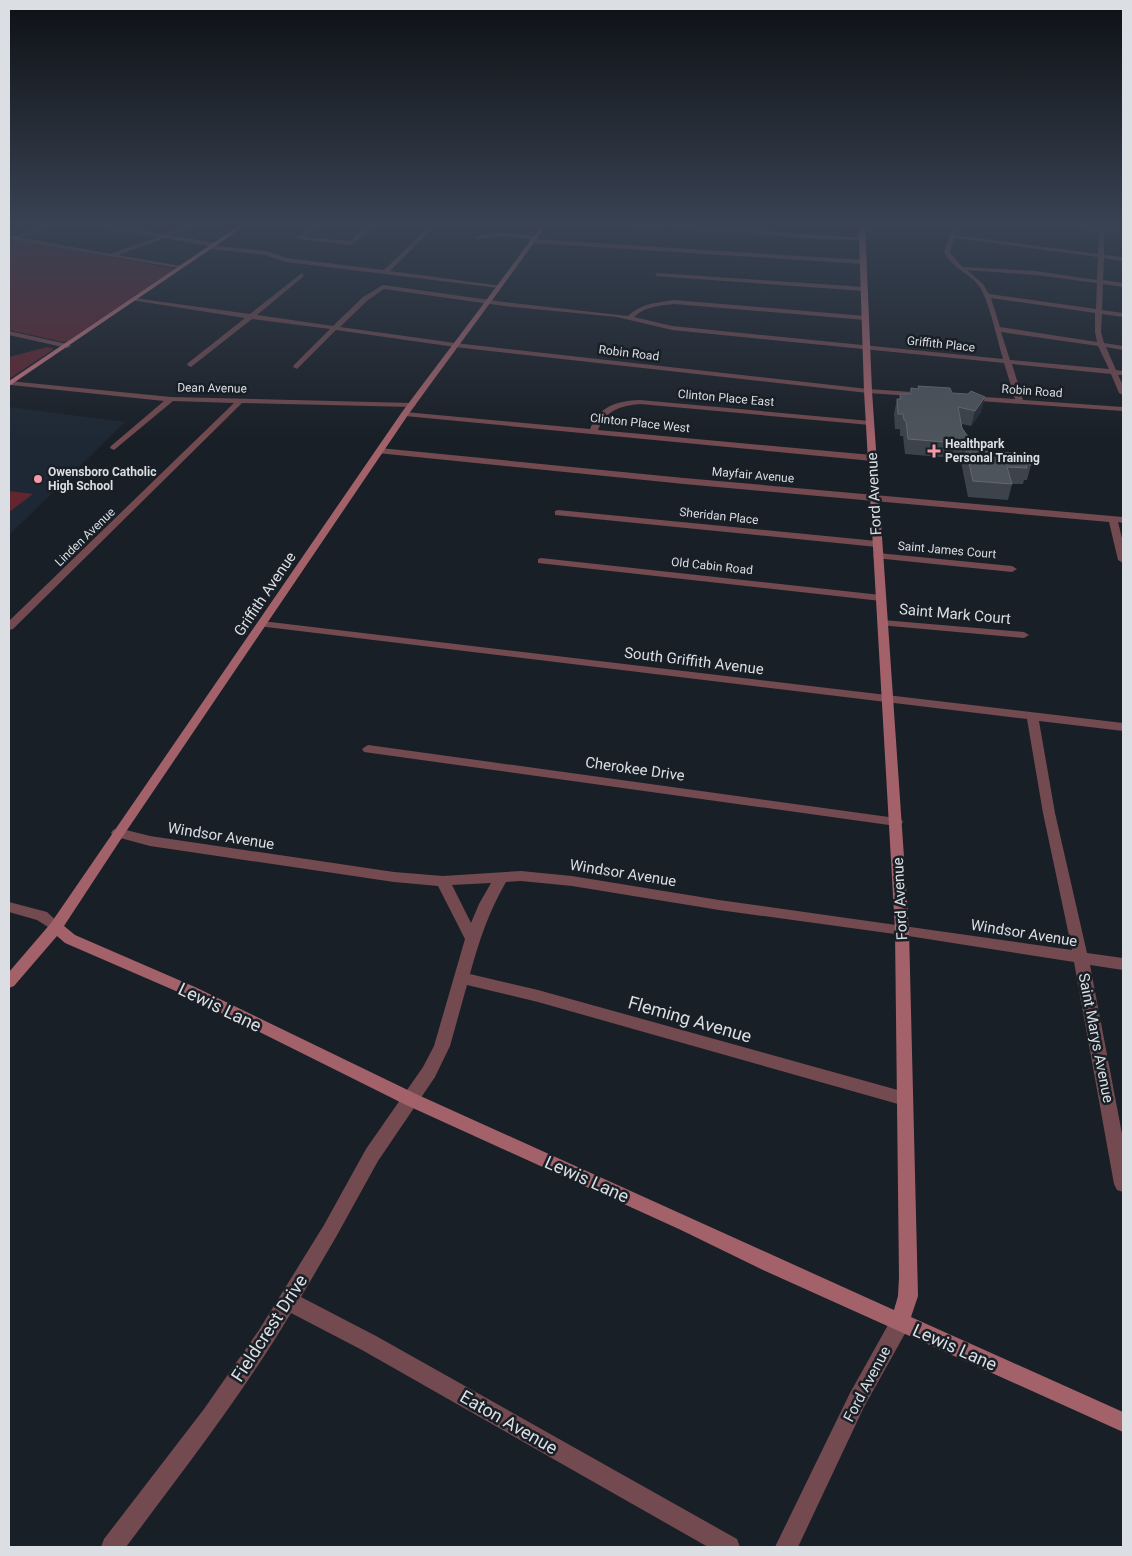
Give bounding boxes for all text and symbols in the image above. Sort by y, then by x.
street label: Griffith Place [906,333,976,355]
street label: Robin Road [598,342,660,364]
street label: Dean Avenue [177,380,247,396]
street label: Robin Road [1001,382,1063,400]
street label: Clinton Place East [677,387,775,409]
street label: Clinton Place West [589,411,691,435]
place label: Healthpark Personal Training [945,437,1040,465]
marker: Healthpark Personal Training [927,444,941,458]
street label: Ford Avenue [863,452,885,536]
street label: Mayfair Avenue [711,464,795,486]
place label: Owensboro Catholic High School [48,465,156,493]
marker: Owensboro Catholic High School [32,473,44,485]
street label: Linden Avenue [52,505,118,569]
street label: Sheridan Place [679,505,759,527]
street label: Saint James Court [897,539,997,561]
street label: Griffith Avenue [230,548,300,640]
street label: Old Cabin Road [670,555,754,577]
street label: Saint Mark Court [898,600,1012,628]
street label: South Griffith Avenue [623,644,765,678]
street label: Cherokee Drive [584,753,686,785]
street label: Windsor Avenue [166,819,276,853]
street label: Windsor Avenue [568,856,678,890]
street label: Ford Avenue [889,857,911,941]
street label: Windsor Avenue [969,916,1079,950]
street label: Saint Marys Avenue [1075,972,1117,1104]
street label: Lewis Lane [175,978,265,1036]
street label: Fleming Avenue [626,991,754,1047]
street label: Lewis Lane [542,1151,632,1207]
street label: Fieldcrest Drive [227,1271,311,1385]
street label: Lewis Lane [910,1319,1000,1375]
street label: Ford Avenue [840,1343,894,1425]
street label: Eaton Avenue [456,1386,562,1458]

